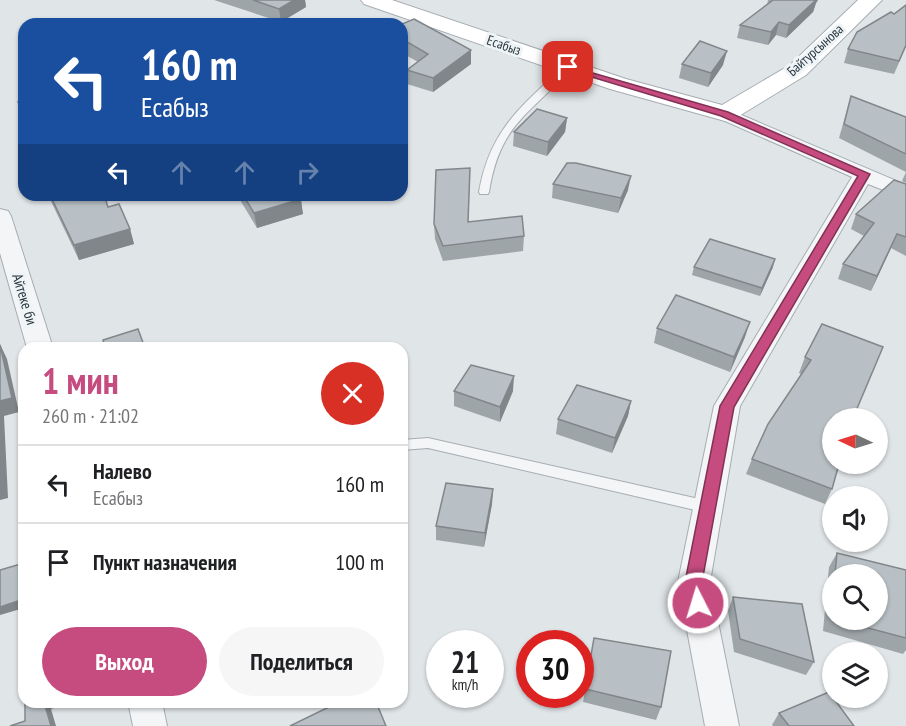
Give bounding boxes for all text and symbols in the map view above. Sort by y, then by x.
street label: Байтурсынова [783,20,847,80]
street label: Есабыз [484,31,524,59]
text: 160 m [141,37,238,92]
pin [542,41,593,92]
icon: left [42,42,120,120]
icon: arrive [551,50,584,83]
text: Есабыз [141,90,209,124]
icon: left [102,156,135,189]
icon: ahead [165,156,198,189]
icon: ahead [228,156,261,189]
icon: right [291,156,324,189]
street label: Айтеке би [8,271,42,327]
text: 1 мин [42,357,119,404]
button: close [321,362,384,425]
text: 260 m · 21:02 [42,403,139,429]
north arrow [822,408,888,474]
map controls [822,408,888,708]
text: Налево [93,457,152,485]
icon: left [42,468,75,501]
text: 160 m [335,470,384,498]
text: Есабыз [93,485,143,511]
button: sound [822,486,888,552]
icon: arrive [42,546,75,579]
text: Пункт назначения [93,548,237,576]
text: 100 m [335,548,384,576]
button: search [822,564,888,630]
position arrow [666,571,730,635]
button: Выход [42,627,207,696]
button: Поделиться [219,627,384,696]
speed limit sign: 30 [516,630,594,708]
text: 21 [451,642,479,681]
button: layers [822,642,888,708]
text: km/h [452,675,478,694]

